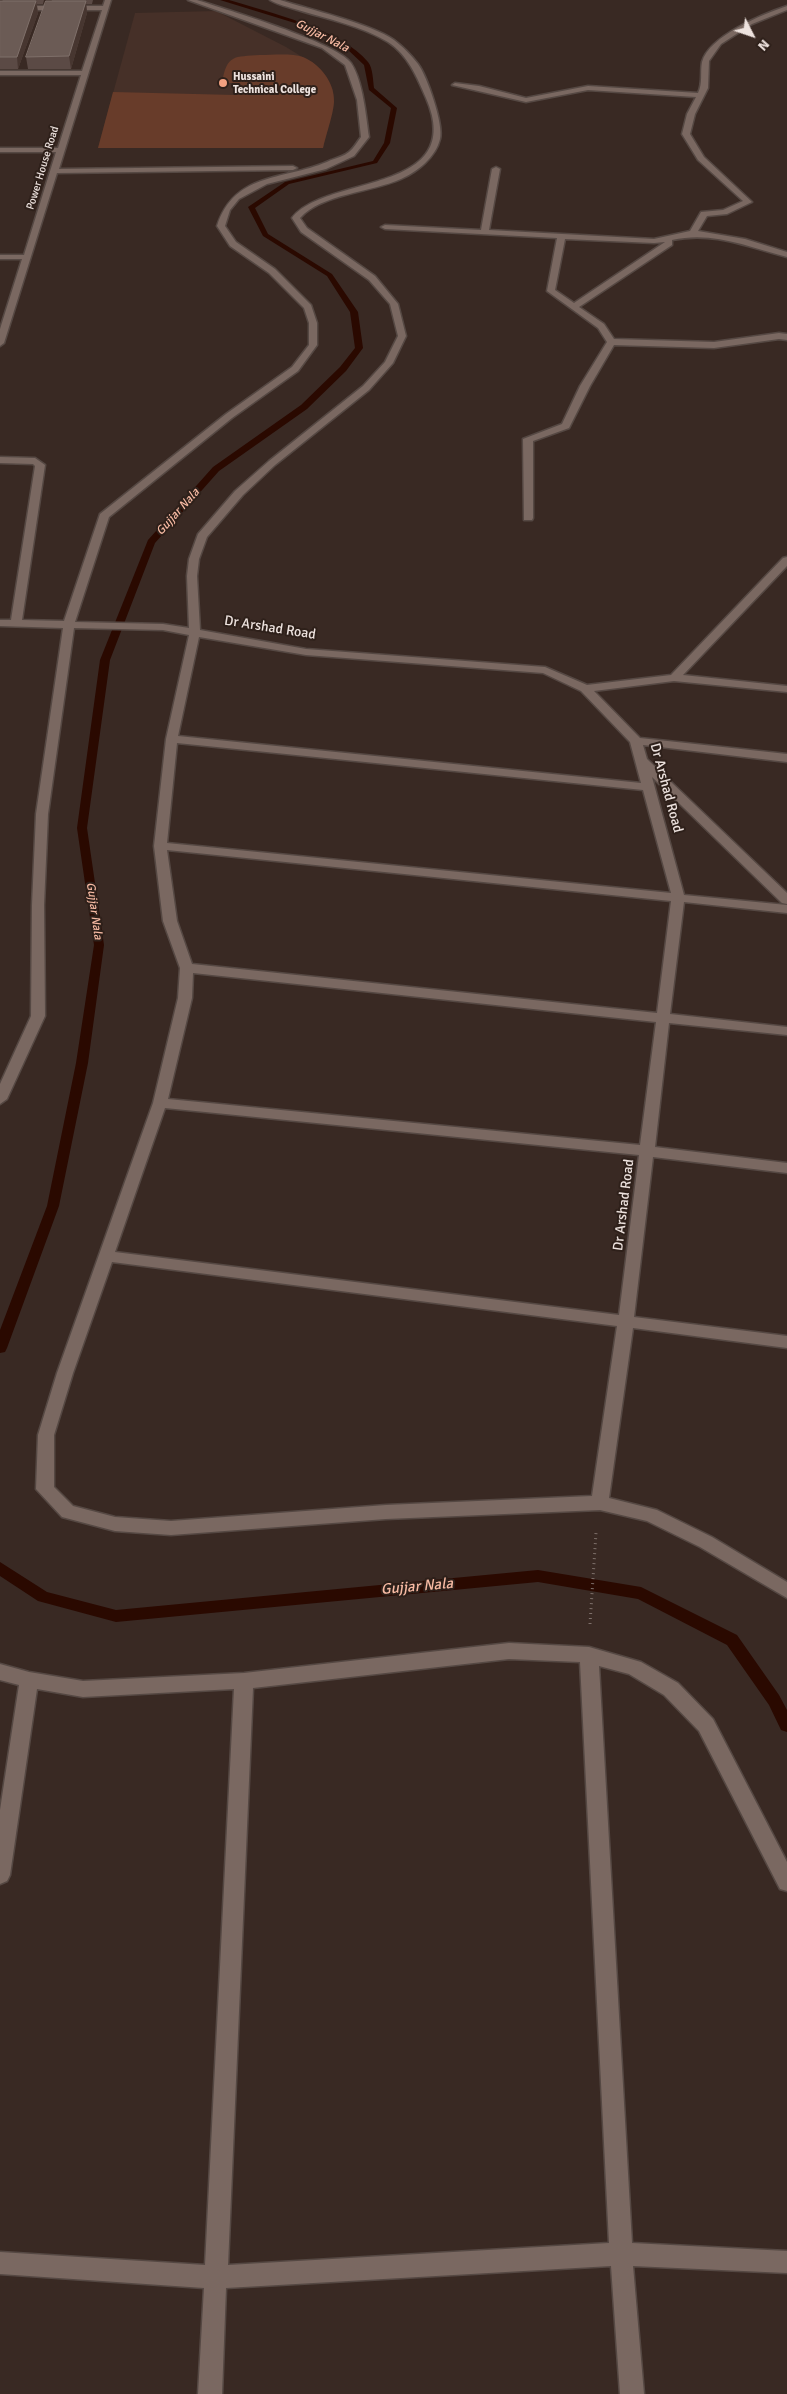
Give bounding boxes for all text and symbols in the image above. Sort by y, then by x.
north arrow [727,10,777,60]
water label: Gujjar Nala [293,16,351,56]
text: N [754,36,773,54]
place label: Hussaini Technical College [233,70,316,96]
marker: Hussaini Technical College [217,77,229,89]
street label: Power House Road [24,125,62,211]
water label: Gujjar Nala [153,486,203,538]
street label: Dr Arshad Road [223,612,317,644]
street label: Dr Arshad Road [646,741,686,835]
water label: Gujjar Nala [83,881,105,941]
street label: Dr Arshad Road [610,1158,638,1252]
water label: Gujjar Nala [380,1575,454,1599]

